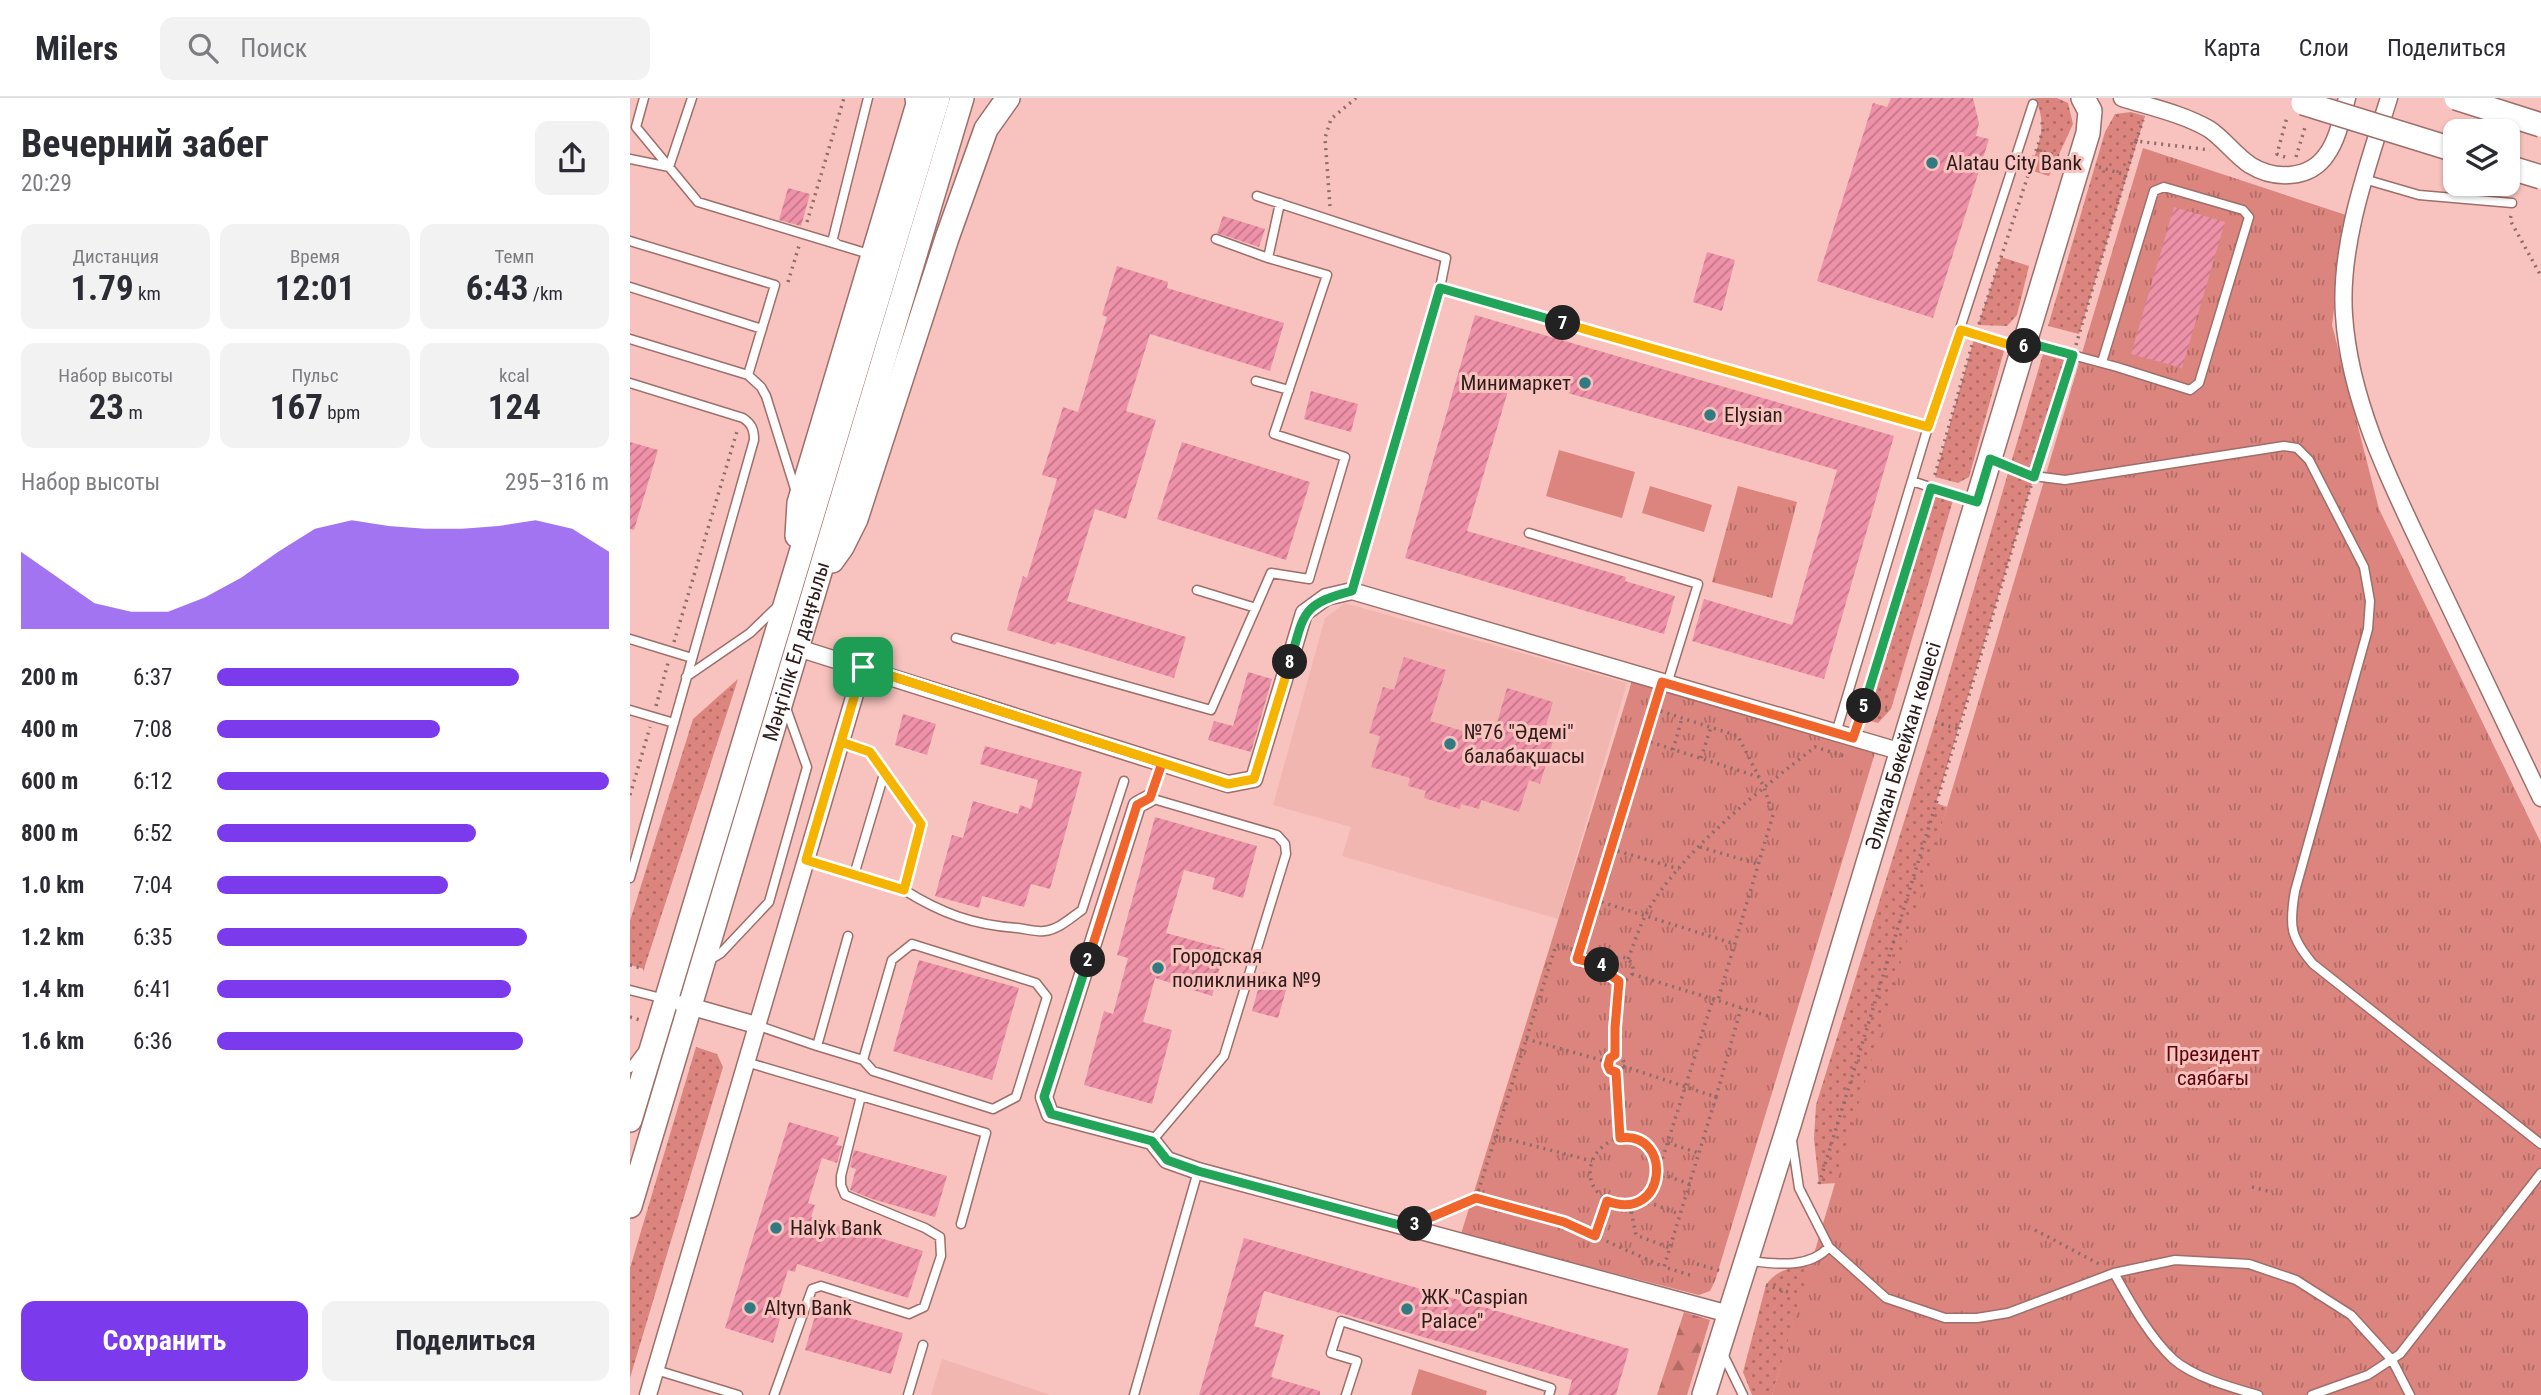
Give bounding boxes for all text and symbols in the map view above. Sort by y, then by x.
search box [160,17,650,80]
text: Milers [35,29,118,68]
icon: search [184,29,222,67]
text: Поиск [240,33,307,63]
text: Карта [2203,34,2261,62]
text: Слои [2299,34,2349,62]
text: Поделиться [2387,34,2506,62]
map controls [2443,119,2520,196]
button: layers [2443,119,2520,196]
button: share [535,121,609,195]
text: Вечерний забег [21,122,268,166]
place label: Alatau City Bank [1946,151,2082,175]
marker: Alatau City Bank [1924,155,1940,171]
text: 20:29 [21,170,72,197]
text: Дистанция [72,245,159,268]
text: Время [290,245,340,268]
text: Темп [494,245,534,268]
text: 1.79 [70,268,134,309]
text: 12:01 [275,268,355,309]
text: 6:43 [466,268,529,309]
text: km [134,282,161,305]
text: /km [529,282,563,305]
pin: 7 [1546,306,1580,341]
text: 7 [1558,311,1567,334]
pin: 6 [2006,328,2042,364]
text: 6 [2019,334,2028,357]
text: Набор высоты [58,364,173,387]
text: Пульс [292,364,338,387]
text: kcal [499,364,530,387]
place label: Минимаркет [1460,371,1571,395]
marker: Минимаркет [1577,375,1593,391]
text: 23 [89,387,124,428]
text: 167 [270,387,323,428]
text: 124 [488,387,541,428]
text: m [124,401,143,424]
text: bpm [323,401,360,424]
place label: Elysian [1724,403,1783,427]
marker: Elysian [1702,407,1718,423]
text: Набор высоты [21,469,160,496]
text: 295–316 m [505,469,609,496]
street label: Мәңгілік Ел даңғылы [758,559,834,744]
pin [833,637,893,697]
street label: Әлихан Бөкейхан көшесі [1861,639,1946,853]
pin: 8 [1272,644,1308,680]
icon: arrive [844,648,882,686]
text: 8 [1285,650,1294,673]
text: 200 m [21,664,78,691]
text: 6:37 [133,664,172,691]
pin: 5 [1846,688,1882,724]
text: 5 [1859,694,1868,717]
text: 400 m [21,716,78,743]
text: 7:08 [133,716,172,743]
place label: №76 "Әдемі" балабақшасы [1464,720,1585,768]
marker: №76 "Әдемі" балабақшасы [1442,736,1458,752]
text: 600 m [21,768,78,795]
text: 6:12 [133,768,172,795]
text: 800 m [21,820,78,847]
text: 6:52 [133,820,172,847]
text: 1.0 km [21,872,84,899]
text: 7:04 [133,872,172,899]
text: 1.2 km [21,924,84,951]
text: 6:35 [133,924,172,951]
pin: 2 [1070,942,1106,978]
place label: Городская поликлиника №9 [1172,944,1321,992]
text: 2 [1083,948,1092,971]
pin: 4 [1584,948,1620,982]
text: 4 [1597,953,1606,976]
marker: Городская поликлиника №9 [1150,960,1166,976]
text: 1.4 km [21,976,84,1003]
text: 6:41 [133,976,172,1003]
text: 1.6 km [21,1028,84,1055]
text: 6:36 [133,1028,172,1055]
park label: Президент саябағы [2166,1042,2260,1090]
pin: 3 [1398,1206,1432,1242]
text: 3 [1410,1212,1419,1235]
place label: Halyk Bank [790,1216,883,1240]
marker: Halyk Bank [768,1220,784,1236]
place label: ЖК "Caspian Palace" [1421,1285,1528,1333]
place label: Altyn Bank [764,1296,853,1320]
marker: Altyn Bank [742,1300,758,1316]
button: Сохранить [21,1301,308,1381]
button: Поделиться [322,1301,609,1381]
marker: ЖК "Caspian Palace" [1399,1301,1415,1317]

